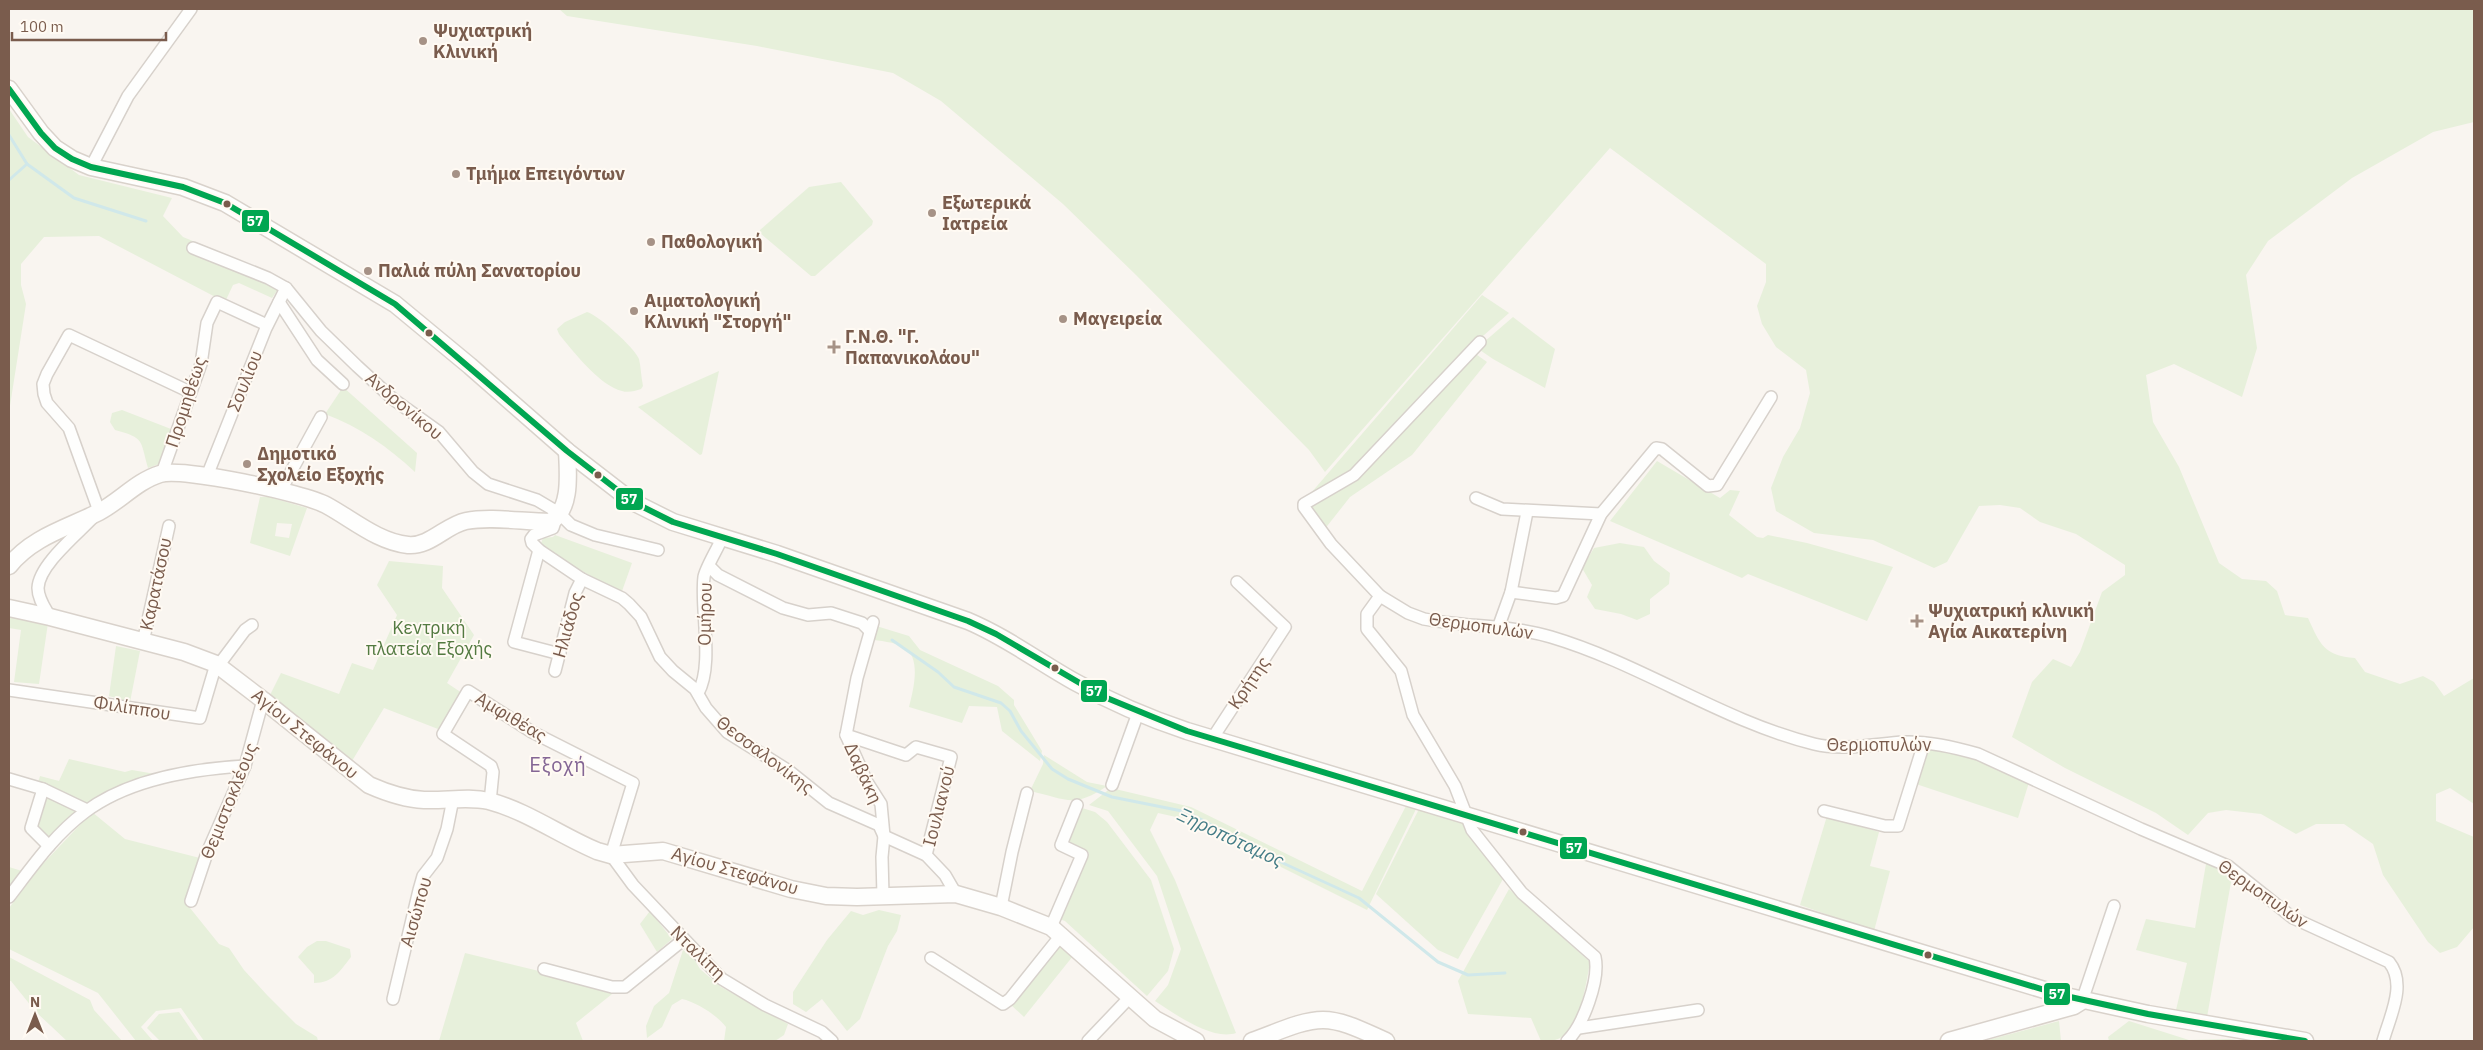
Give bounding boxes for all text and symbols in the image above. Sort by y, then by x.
scale bar [12,10,166,42]
text: 100 m [20,17,64,36]
place label: Ψυχιατρική Κλινική [433,19,532,63]
marker: Ψυχιατρική Κλινική [417,35,429,47]
place label: Τμήμα Επειγόντων [466,162,625,185]
marker: Τμήμα Επειγόντων [450,168,462,180]
place label: Εξωτερικά Ιατρεία [942,191,1031,235]
unlabelled marker [222,199,232,209]
marker: Εξωτερικά Ιατρεία [926,207,938,219]
line badge: 57 [241,209,270,233]
text: 57 [247,212,263,230]
place label: Παθολογική [661,230,763,253]
marker: Παθολογική [645,236,657,248]
place label: Παλιά πύλη Σανατορίου [378,259,581,282]
marker: Παλιά πύλη Σανατορίου [362,265,374,277]
place label: Αιματολογική Κλινική "Στοργή" [644,289,791,333]
marker: Αιματολογική Κλινική "Στοργή" [628,305,640,317]
place label: Μαγειρεία [1073,307,1162,330]
marker: Μαγειρεία [1057,313,1069,325]
place label: Γ.Ν.Θ. "Γ. Παπανικολάου" [845,325,980,369]
unlabelled marker [424,328,434,338]
marker: Γ.Ν.Θ. "Γ. Παπανικολάου" [827,340,841,354]
street label: Σουλίου [222,347,267,415]
street label: Προμηθέως [160,353,211,450]
street label: Ανδρονίκου [361,366,448,445]
place label: Δημοτικό Σχολείο Εξοχής [257,442,384,486]
marker: Δημοτικό Σχολείο Εξοχής [241,458,253,470]
unlabelled marker [593,470,603,480]
line badge: 57 [615,487,644,511]
text: 57 [621,490,637,508]
street label: Καρατάσου [134,535,177,633]
street label: Ομήρου [692,582,717,646]
street label: Ηλιάδος [547,589,588,660]
place label: Ψυχιατρική κλινική Αγία Αικατερίνη [1928,599,2094,643]
street label: Θερμοπυλών [1427,607,1535,644]
marker: Ψυχιατρική κλινική Αγία Αικατερίνη [1910,614,1924,628]
park label: Κεντρική πλατεία Εξοχής [366,616,493,660]
street label: Κρήτης [1223,652,1275,714]
unlabelled marker [1050,663,1060,673]
line badge: 57 [1080,679,1108,703]
text: 57 [1086,682,1102,700]
street label: Αγίου Στεφάνου [247,683,364,784]
street label: Αμφιθέας [471,686,552,747]
street label: Φιλίππου [92,690,172,725]
street label: Θεσσαλονίκης [712,710,819,799]
street label: Θερμοπυλών [1826,733,1932,756]
street label: Δαβάκη [839,738,888,807]
street label: Θεμιστοκλέους [195,739,262,862]
district label: Εξοχή [529,751,587,778]
street label: Ιουλιανού [917,763,960,849]
water label: Ξηροπόταμος [1174,802,1288,872]
unlabelled marker [1518,827,1528,837]
line badge: 57 [1559,836,1588,860]
text: 57 [1566,839,1582,857]
street label: Αγίου Στεφάνου [669,841,801,900]
street label: Θερμοπυλών [2214,854,2313,933]
street label: Αισώπου [395,874,437,950]
street label: Νταλίπη [666,921,731,985]
unlabelled marker [1923,950,1933,960]
line badge: 57 [2043,982,2071,1006]
text: 57 [2049,985,2065,1003]
north arrow [10,990,60,1040]
text: N [30,993,40,1011]

